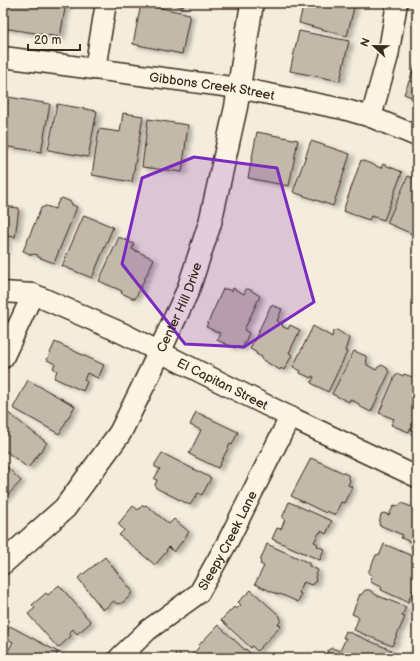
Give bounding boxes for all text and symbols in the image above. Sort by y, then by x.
scale bar [28,26,80,52]
north arrow [354,26,394,66]
text: 20 m [34,33,61,48]
text: N [358,36,373,49]
street label: Gibbons Creek Street [148,69,276,104]
street label: Center Hill Drive [153,260,206,355]
street label: El Capitan Street [174,355,271,414]
street label: Sleepy Creek Lane [195,488,261,594]

